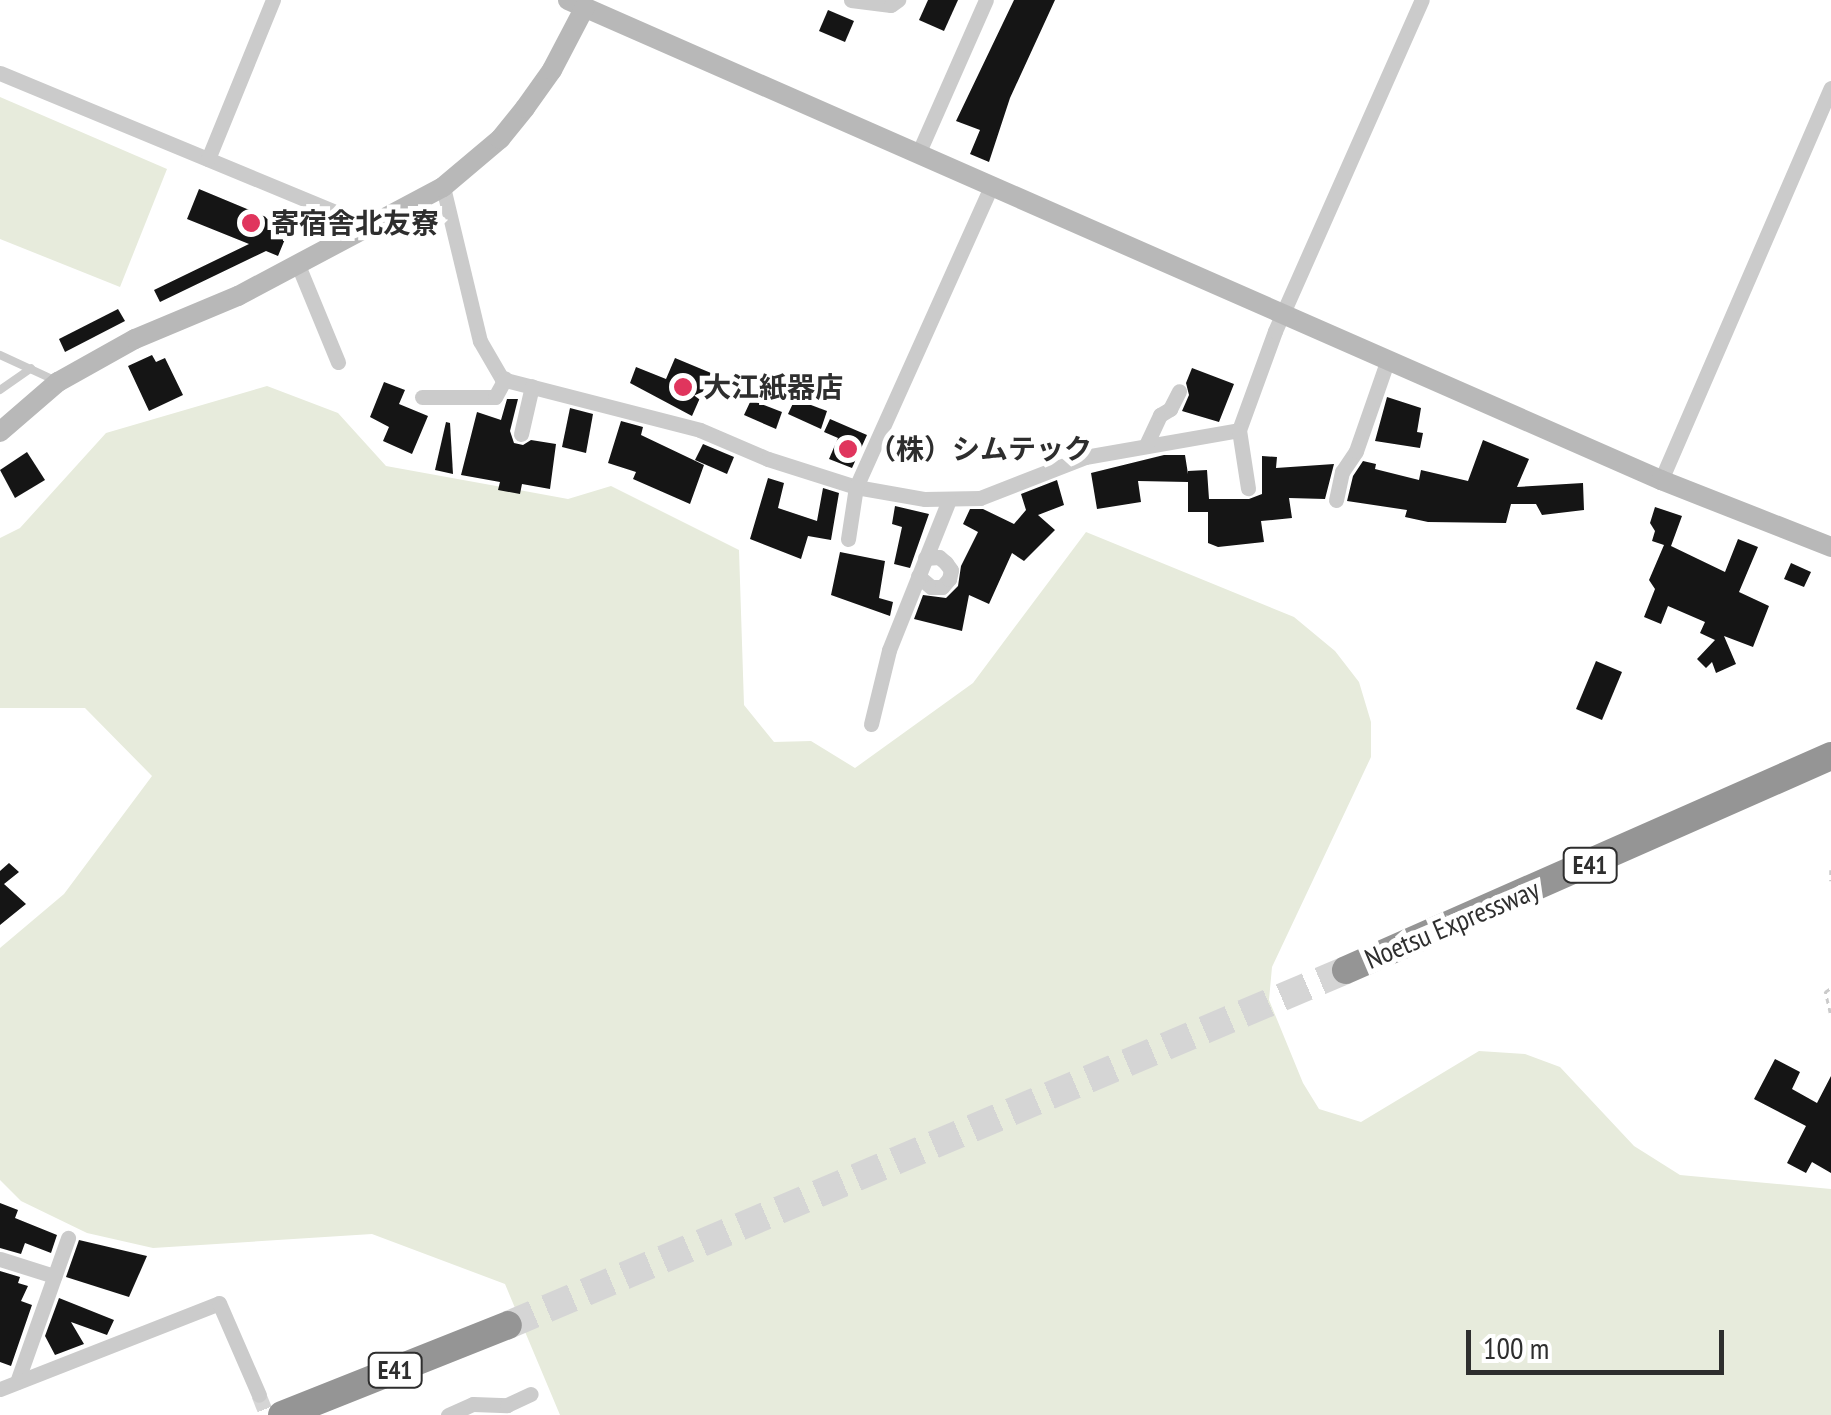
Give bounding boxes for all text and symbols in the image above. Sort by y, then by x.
place label: 寄宿舎北友寮 [271,206,439,240]
marker: 寄宿舎北友寮 [240,212,262,234]
place label: 大江紙器店 [703,370,843,404]
marker: 大江紙器店 [672,376,694,398]
place label: （株）シムテック [868,432,1092,466]
marker: （株）シムテック [837,438,859,460]
road number: E41 [1562,845,1618,885]
street label: Noetsu Expressway [1360,872,1544,976]
scale bar [1471,1310,1728,1372]
text: 100 m [1483,1328,1549,1367]
road number: E41 [368,1350,422,1390]

